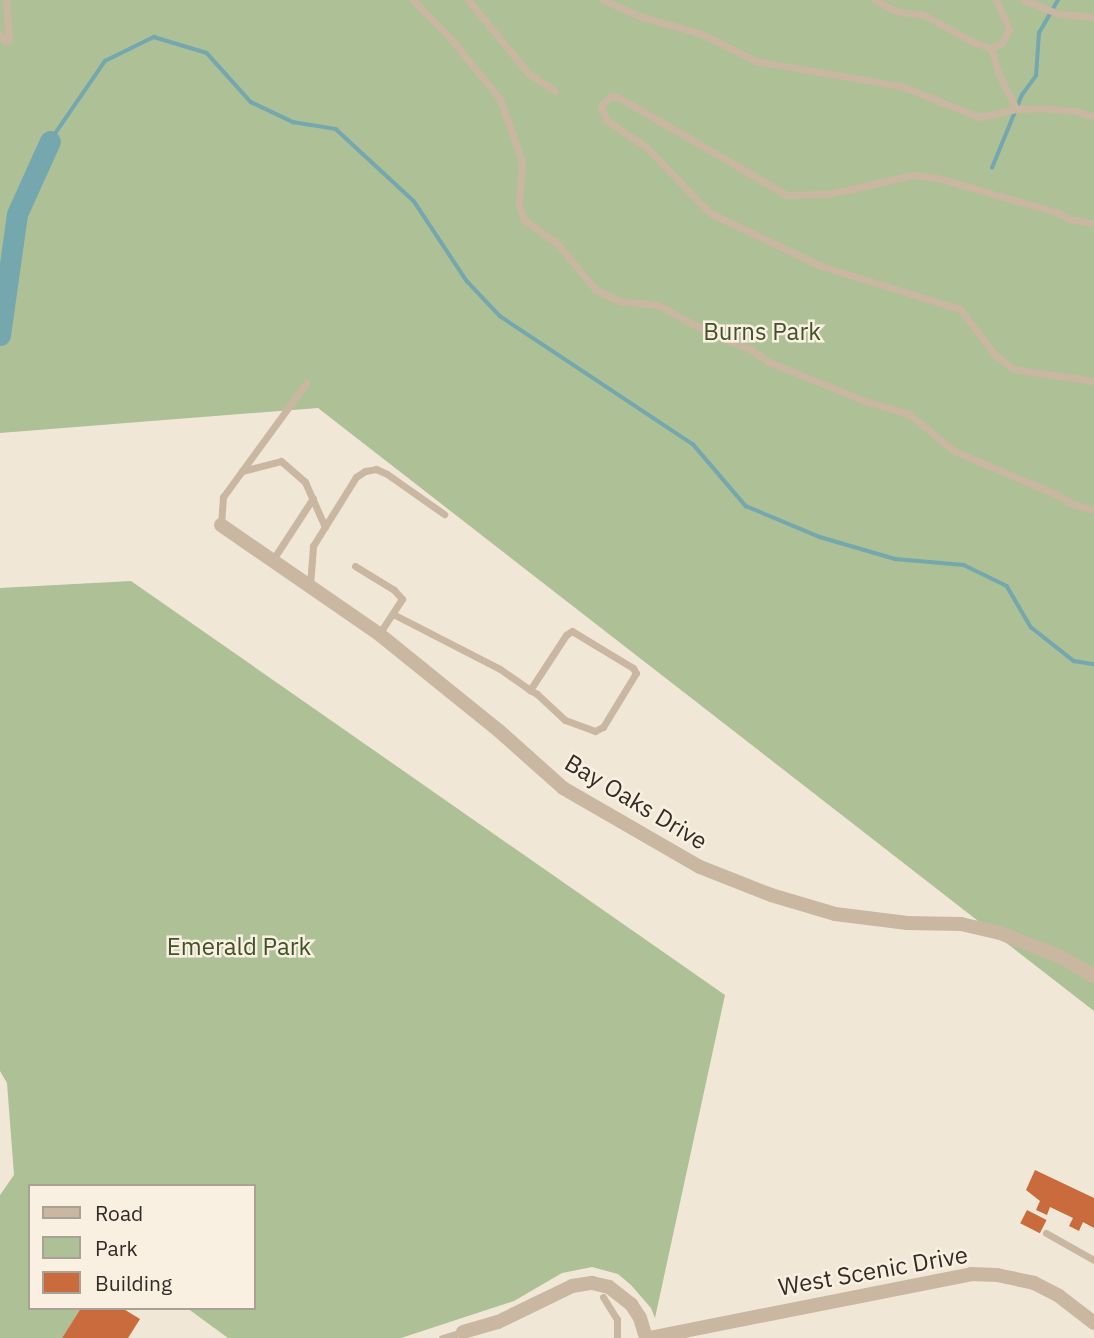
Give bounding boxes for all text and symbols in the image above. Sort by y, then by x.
park label: Burns Park [703,318,821,346]
street label: Bay Oaks Drive [559,748,713,856]
park label: Emerald Park [167,933,311,961]
legend [28,1184,256,1310]
text: Road [95,1199,143,1227]
text: Park [95,1234,138,1262]
street label: West Scenic Drive [776,1240,970,1302]
text: Building [95,1269,172,1297]

